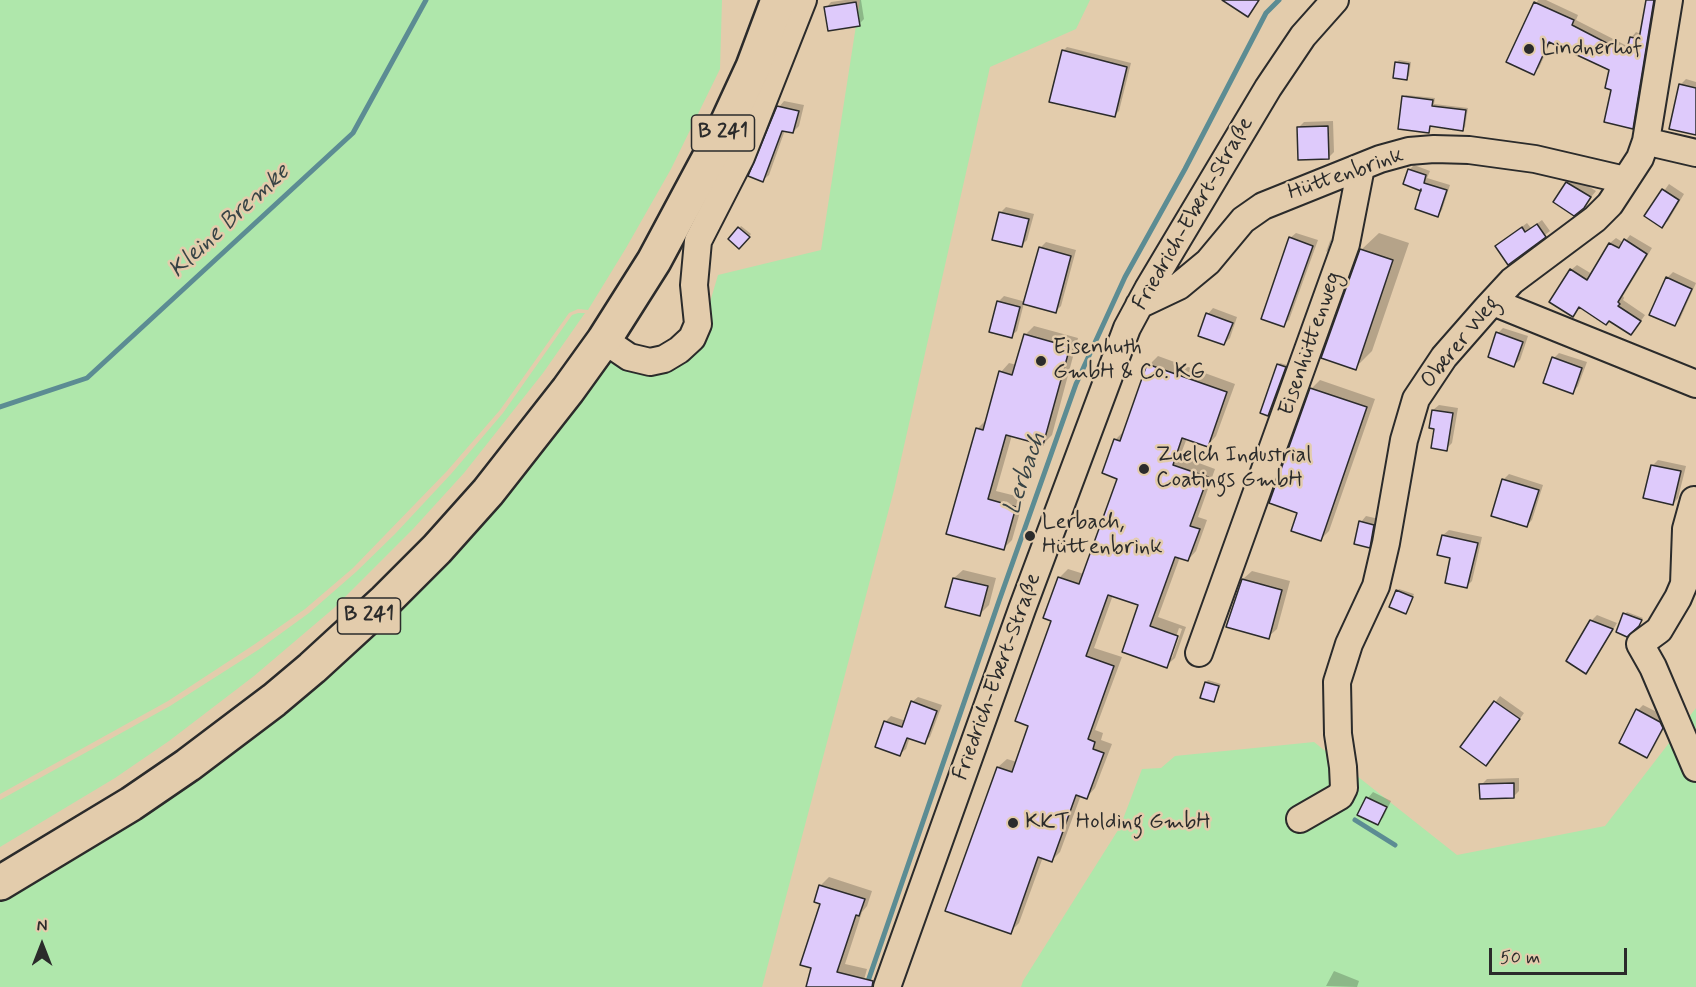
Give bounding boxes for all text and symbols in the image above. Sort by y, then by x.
place label: Lindnerhof [1541,36,1642,62]
marker: Lindnerhof [1522,42,1536,56]
street label: Friedrich-Ebert-Straße [1128,113,1260,315]
road number: B 241 [692,115,754,151]
street label: Hüttenbrink [1285,143,1407,207]
water label: Kleine Bremke [164,159,296,285]
street label: Eisenhüttenweg [1274,269,1348,419]
street label: Oberer Weg [1416,292,1506,394]
place label: Eisenhuth GmbH & Co. KG [1053,335,1205,386]
marker: Eisenhuth GmbH & Co. KG [1034,354,1048,368]
water label: Lerbach [999,429,1053,519]
place label: Zuelch Industrial Coatings GmbH [1156,443,1312,494]
marker: Zuelch Industrial Coatings GmbH [1137,462,1151,476]
place label: Lerbach, Hüttenbrink [1042,510,1163,562]
marker: Lerbach, Hüttenbrink [1023,529,1037,543]
street label: Friedrich-Ebert-Straße [948,570,1048,784]
road number: B 241 [338,598,400,634]
place label: KKT Holding GmbH [1025,810,1211,836]
marker: KKT Holding GmbH [1006,816,1020,830]
north arrow [12,915,72,975]
text: N [37,916,47,937]
scale bar [1492,936,1630,974]
text: 50 m [1500,946,1540,970]

